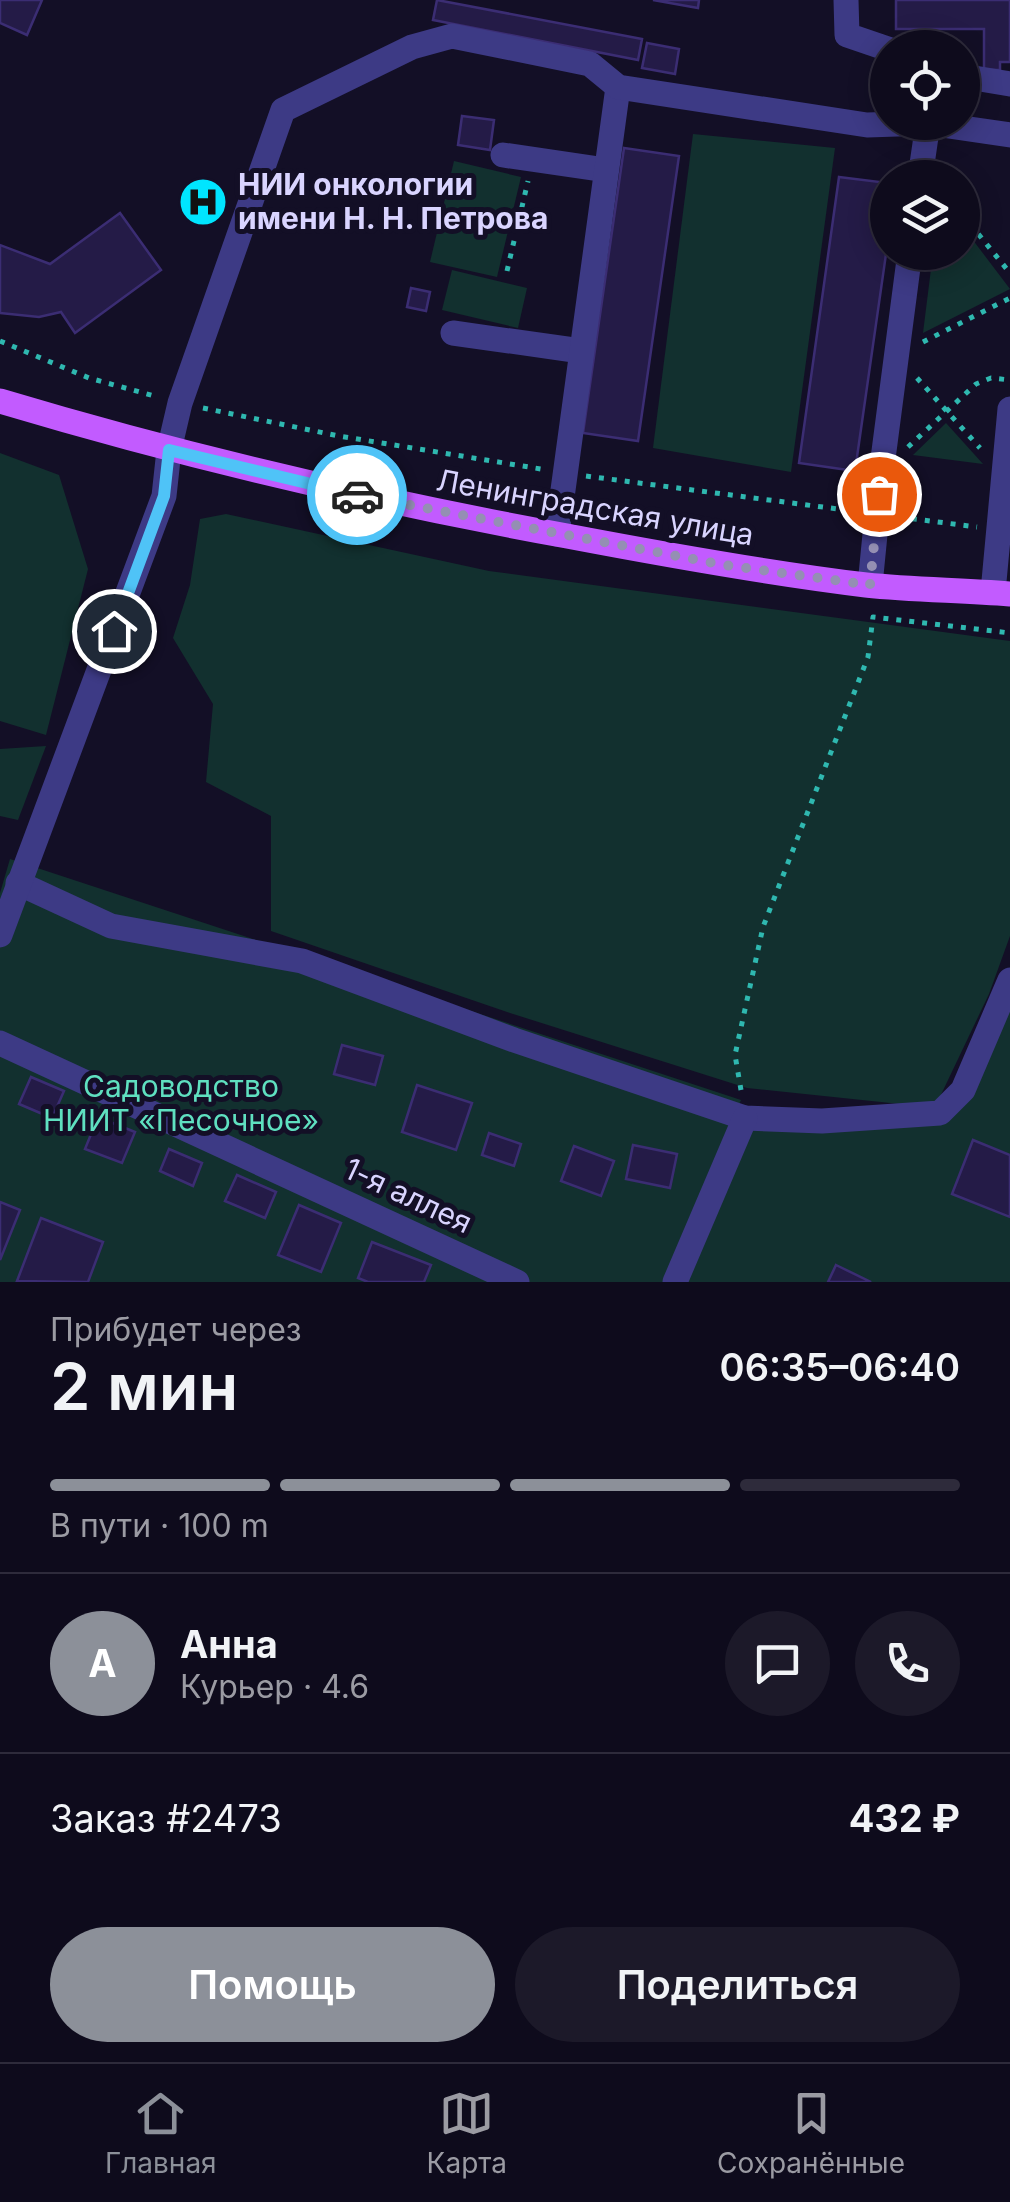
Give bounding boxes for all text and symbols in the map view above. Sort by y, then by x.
map controls [870,30,980,270]
button: locate [870,30,980,140]
button: layers [870,160,980,270]
place label: НИИ онкологии имени Н. Н. Петрова [238,166,548,236]
hospital icon: НИИ онкологии имени Н. Н. Петрова [177,176,229,228]
courier [307,445,407,545]
pin [837,452,922,537]
street label: Ленинградская улица [434,461,757,553]
icon: bag [852,467,907,522]
icon: car [330,468,385,523]
pin [72,589,157,674]
icon: home [87,604,142,659]
park label: Садоводство НИИТ «Песочное» [43,1068,319,1138]
street label: 1-я аллея [339,1150,478,1240]
text: Прибудет через [50,1310,302,1349]
text: 06:35–06:40 [720,1344,960,1390]
text: 2 мин [50,1347,238,1426]
text: В пути · 100 m [50,1506,269,1545]
button: chat [725,1611,830,1716]
button: phone [855,1611,960,1716]
text: Анна [180,1621,278,1667]
text: А [88,1640,117,1686]
text: Курьер · 4.6 [180,1667,369,1706]
text: Заказ #2473 [50,1795,282,1841]
text: 432 ₽ [849,1795,960,1841]
button: Помощь [50,1927,495,2042]
button: Поделиться [515,1927,960,2042]
tab: Главная [105,2086,217,2180]
tab: Карта [427,2086,507,2180]
tab: Сохранённые [717,2086,905,2180]

